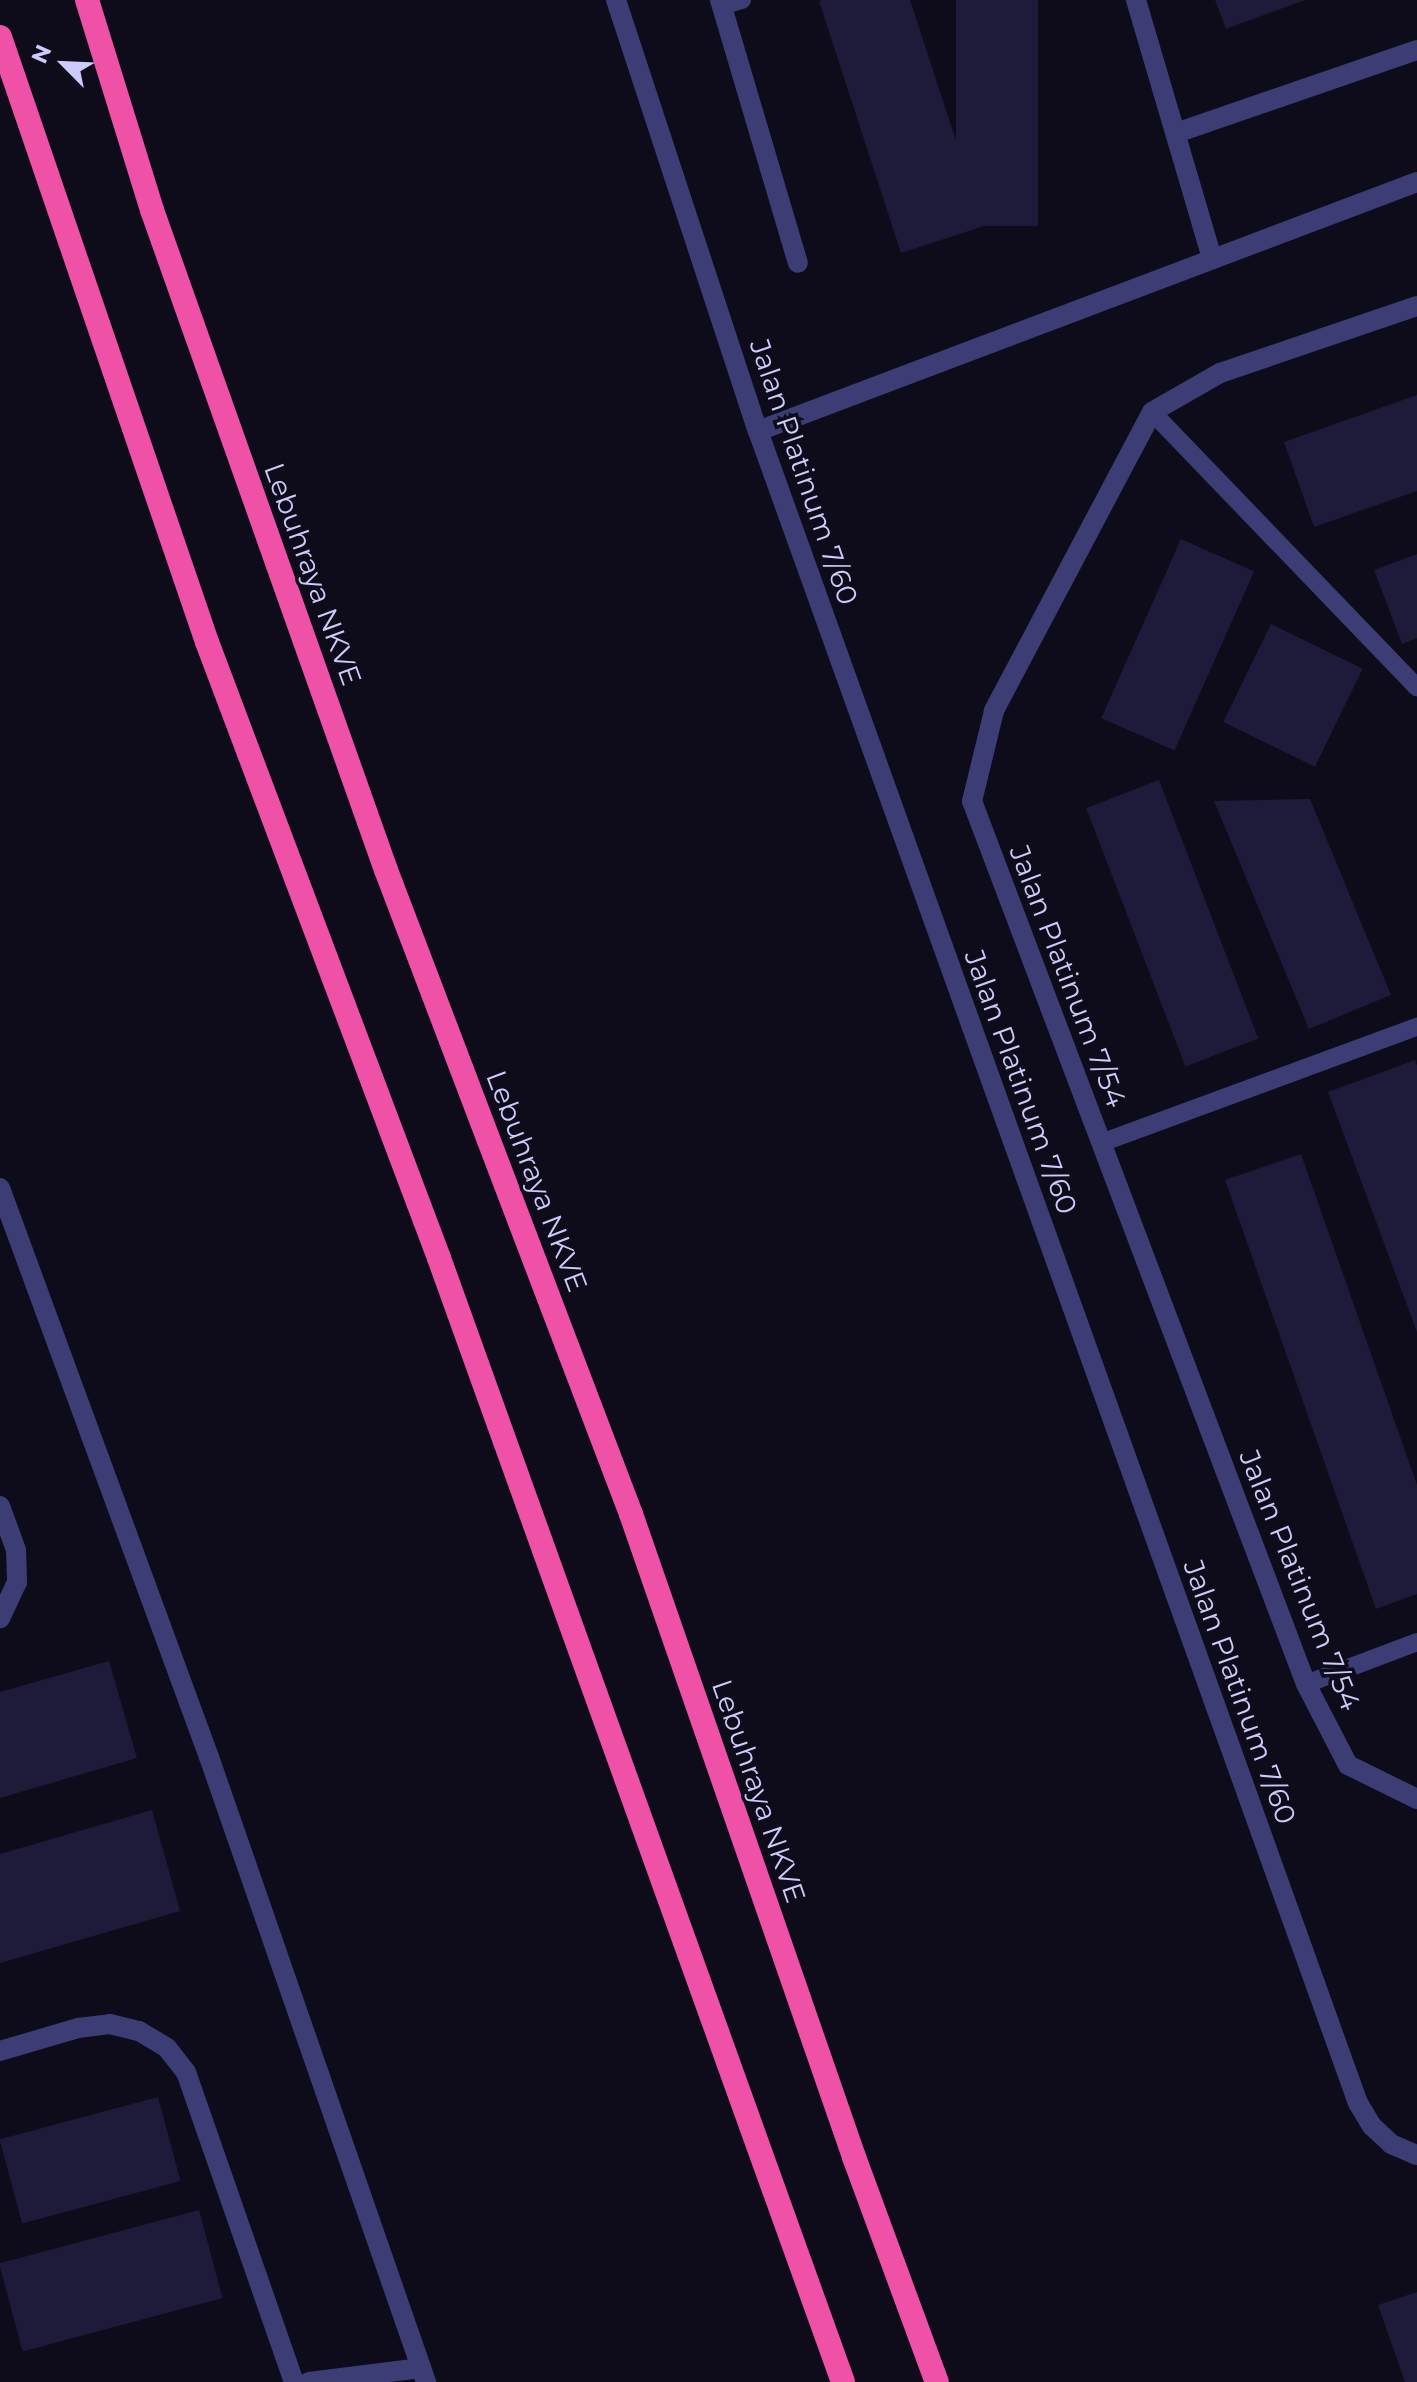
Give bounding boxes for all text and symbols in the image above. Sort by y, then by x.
north arrow [24,24,104,104]
text: N [26,40,58,68]
street label: Jalan Platinum 7/60 [743,335,865,609]
street label: Lebuhraya NKVE [257,458,369,690]
street label: Jalan Platinum 7/54 [1003,840,1133,1112]
street label: Jalan Platinum 7/60 [958,945,1084,1219]
street label: Lebuhraya NKVE [479,1066,595,1296]
street label: Jalan Platinum 7/54 [1232,1445,1368,1715]
street label: Jalan Platinum 7/60 [1177,1555,1303,1829]
street label: Lebuhraya NKVE [705,1675,813,1907]

